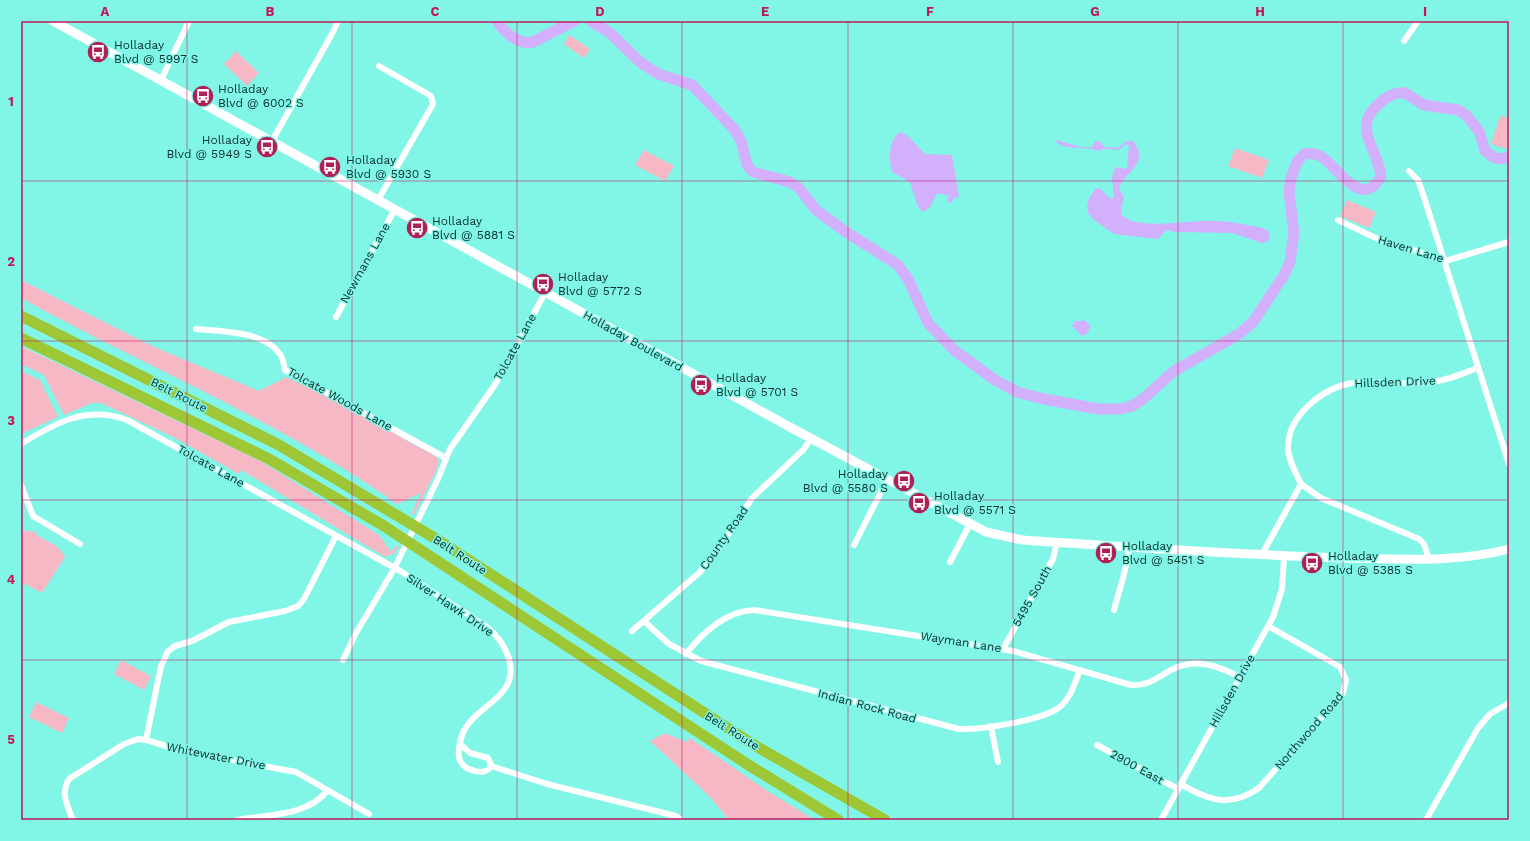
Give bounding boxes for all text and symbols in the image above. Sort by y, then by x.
text: A [101,4,110,19]
text: B [266,4,275,19]
text: C [431,4,440,19]
text: D [595,4,605,19]
text: E [761,4,769,19]
text: F [926,4,934,19]
text: G [1090,4,1100,19]
text: H [1255,4,1265,19]
text: I [1423,4,1427,19]
place label: Holladay Blvd @ 5997 S [114,38,198,66]
bus stop icon: Holladay Blvd @ 5997 S [85,39,111,65]
place label: Holladay Blvd @ 6002 S [218,82,304,110]
bus stop icon: Holladay Blvd @ 6002 S [190,83,216,109]
text: 1 [8,94,14,109]
place label: Holladay Blvd @ 5949 S [166,133,253,161]
bus stop icon: Holladay Blvd @ 5949 S [254,134,280,160]
place label: Holladay Blvd @ 5930 S [346,153,431,181]
bus stop icon: Holladay Blvd @ 5930 S [317,154,343,180]
place label: Holladay Blvd @ 5881 S [432,214,515,242]
bus stop icon: Holladay Blvd @ 5881 S [404,215,430,241]
street label: Newmans Lane [337,220,393,306]
street label: Haven Lane [1376,232,1446,266]
text: 2 [7,254,15,269]
place label: Holladay Blvd @ 5772 S [558,270,642,298]
bus stop icon: Holladay Blvd @ 5772 S [530,271,556,297]
street label: Holladay Boulevard [581,308,685,374]
street label: Tolcate Lane [491,311,539,383]
street label: Tolcate Woods Lane [285,364,395,434]
place label: Holladay Blvd @ 5701 S [716,371,798,399]
bus stop icon: Holladay Blvd @ 5701 S [688,372,714,398]
street label: Hillsden Drive [1354,374,1436,390]
street label: Belt Route [148,375,210,415]
text: 3 [7,413,15,428]
street label: Tolcate Lane [175,442,247,490]
place label: Holladay Blvd @ 5580 S [803,467,889,495]
bus stop icon: Holladay Blvd @ 5580 S [891,468,917,494]
place label: Holladay Blvd @ 5571 S [934,489,1016,517]
bus stop icon: Holladay Blvd @ 5571 S [906,490,932,516]
street label: County Road [697,503,751,573]
street label: Belt Route [430,532,490,578]
place label: Holladay Blvd @ 5451 S [1122,539,1204,567]
bus stop icon: Holladay Blvd @ 5451 S [1093,540,1119,566]
place label: Holladay Blvd @ 5385 S [1328,549,1413,577]
bus stop icon: Holladay Blvd @ 5385 S [1299,550,1325,576]
street label: 5495 South [1010,563,1054,629]
street label: Silver Hawk Drive [404,571,496,639]
text: 4 [7,572,16,587]
street label: Wayman Lane [920,629,1003,655]
street label: Hillsden Drive [1206,652,1258,730]
street label: Indian Rock Road [816,686,918,726]
street label: Northwood Road [1272,689,1346,773]
street label: Belt Route [702,709,762,753]
text: 5 [7,732,15,747]
street label: Whitewater Drive [165,740,267,773]
street label: 2900 East [1108,747,1166,787]

